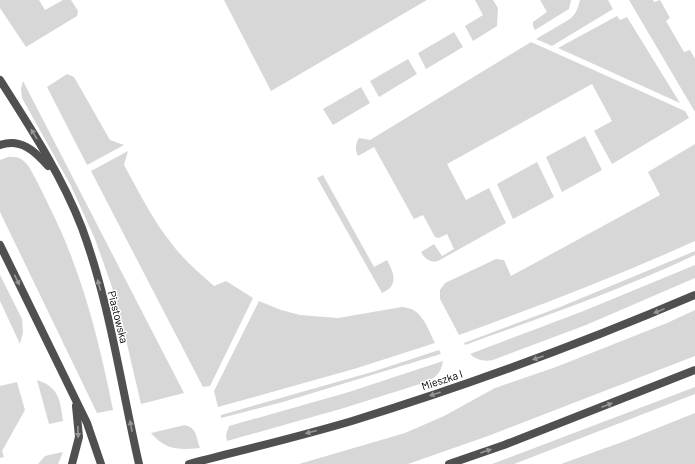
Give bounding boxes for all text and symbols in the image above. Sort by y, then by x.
one-way arrow [30,128,37,140]
one-way arrow [14,274,20,286]
one-way arrow [96,279,102,292]
street label: Piastowska [106,289,131,345]
one-way arrow [653,308,665,314]
one-way arrow [532,355,544,361]
street label: Mieszka I [420,367,464,392]
one-way arrow [429,391,441,397]
one-way arrow [602,402,614,408]
one-way arrow [127,420,133,432]
one-way arrow [75,426,81,439]
one-way arrow [305,429,317,435]
one-way arrow [480,448,492,454]

